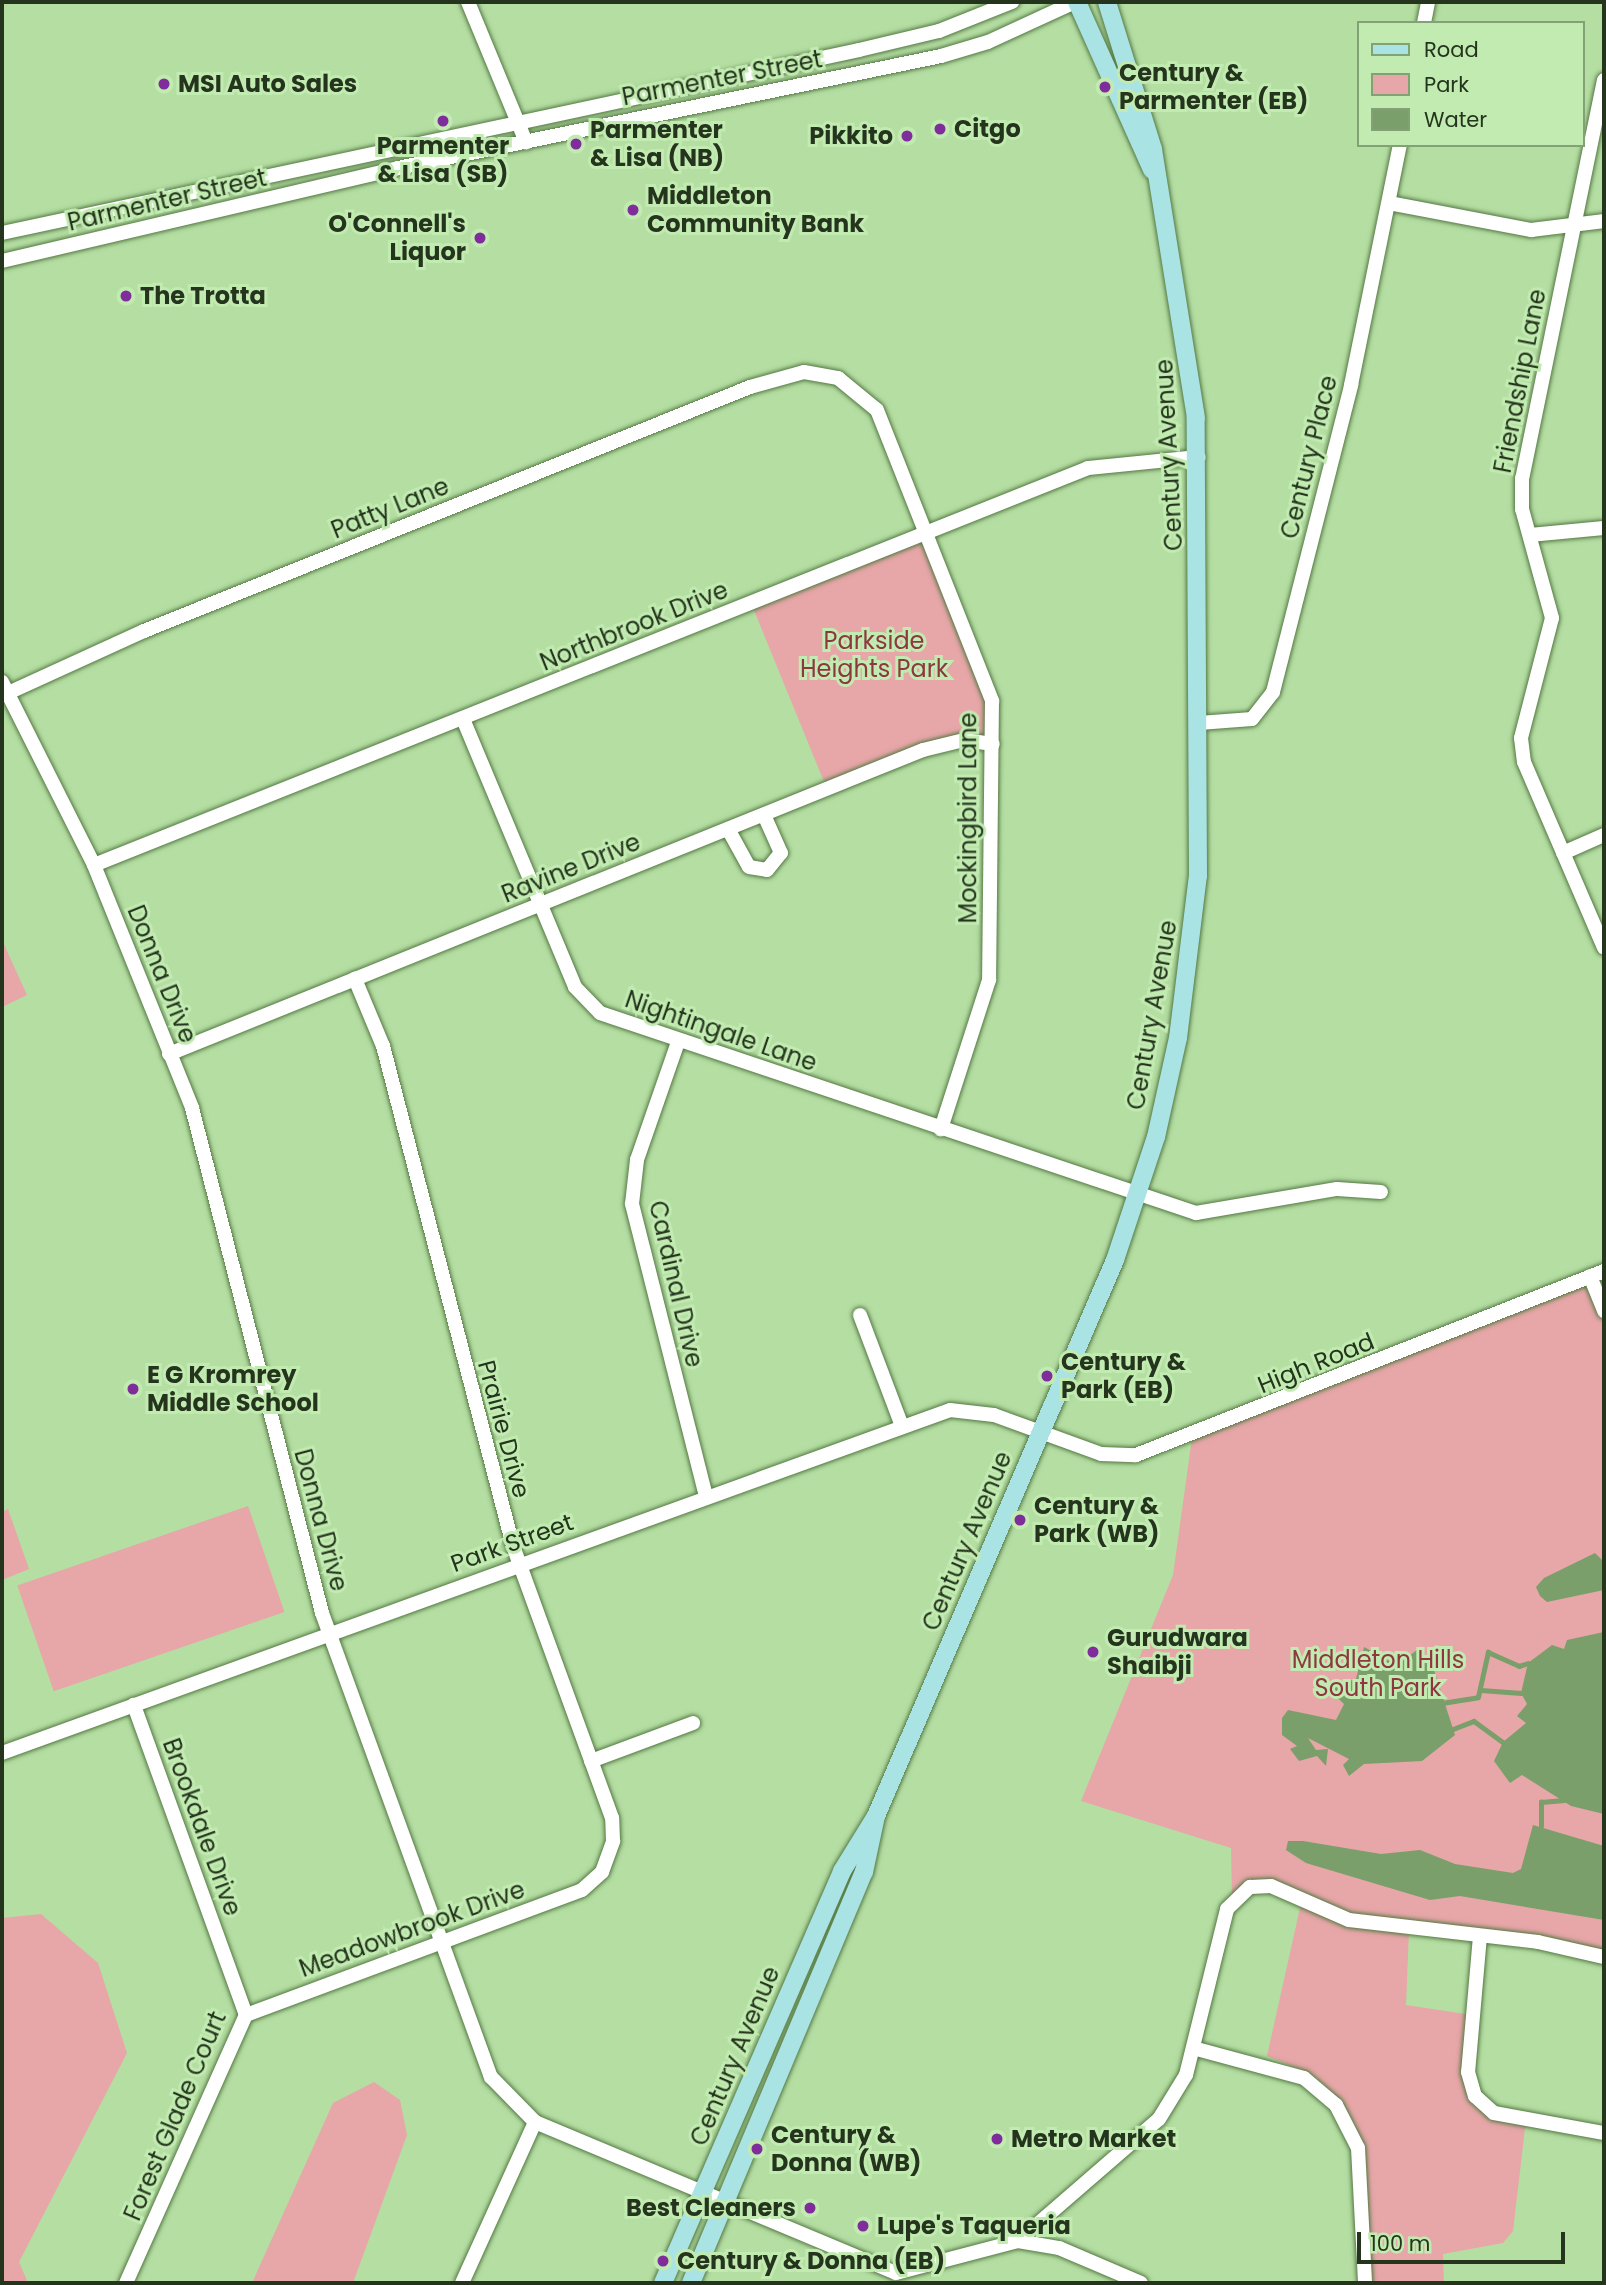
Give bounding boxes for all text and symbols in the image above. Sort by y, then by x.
legend [1358,21,1585,147]
text: Road [1424,35,1479,64]
street label: Parmenter Street [619,44,825,112]
place label: Century & Parmenter (EB) [1119,59,1309,115]
place label: MSI Auto Sales [178,70,357,98]
text: Park [1424,70,1469,99]
marker: MSI Auto Sales [156,76,172,92]
marker: Century & Parmenter (EB) [1097,79,1113,95]
text: Water [1424,105,1487,134]
marker: Parmenter & Lisa (SB) [435,113,451,129]
place label: Citgo [954,115,1021,143]
place label: Parmenter & Lisa (NB) [590,116,724,172]
marker: Citgo [932,121,948,137]
place label: Pikkito [809,122,893,150]
marker: Pikkito [899,128,915,144]
place label: Parmenter & Lisa (SB) [377,132,509,188]
marker: Parmenter & Lisa (NB) [568,136,584,152]
street label: Parmenter Street [65,163,269,237]
place label: Middleton Community Bank [647,182,864,238]
marker: Middleton Community Bank [625,202,641,218]
place label: O'Connell's Liquor [328,210,466,266]
marker: O'Connell's Liquor [472,230,488,246]
place label: The Trotta [140,282,266,310]
street label: Friendship Lane [1488,287,1552,475]
marker: The Trotta [118,288,134,304]
street label: Century Avenue [1150,358,1188,552]
street label: Century Place [1275,372,1343,542]
street label: Patty Lane [327,471,453,545]
street label: Northbrook Drive [536,575,732,677]
park label: Parkside Heights Park [800,627,948,683]
street label: Mockingbird Lane [954,713,982,923]
street label: Ravine Drive [497,827,645,909]
street label: Donna Drive [121,901,203,1047]
street label: Century Avenue [1121,918,1183,1112]
street label: Nightingale Lane [621,985,821,1077]
street label: Cardinal Drive [643,1198,709,1370]
street label: High Road [1254,1327,1378,1399]
place label: Century & Park (EB) [1061,1348,1186,1404]
street label: Prairie Drive [472,1357,536,1501]
place label: E G Kromrey Middle School [147,1361,319,1417]
marker: Century & Park (EB) [1039,1368,1055,1384]
marker: E G Kromrey Middle School [125,1381,141,1397]
street label: Donna Drive [288,1446,354,1594]
street label: Century Avenue [916,1447,1018,1635]
place label: Century & Park (WB) [1034,1492,1159,1548]
street label: Park Street [447,1508,577,1578]
marker: Century & Park (WB) [1012,1512,1028,1528]
place label: Gurudwara Shaibji [1107,1624,1248,1680]
marker: Gurudwara Shaibji [1085,1644,1101,1660]
park label: Middleton Hills South Park [1292,1646,1464,1702]
street label: Brookdale Drive [157,1734,247,1920]
street label: Meadowbrook Drive [295,1875,529,1983]
street label: Century Avenue [684,1962,786,2150]
street label: Forest Glade Court [118,2007,232,2225]
place label: Century & Donna (WB) [771,2121,921,2177]
place label: Metro Market [1011,2125,1176,2153]
marker: Metro Market [989,2131,1005,2147]
marker: Century & Donna (WB) [749,2141,765,2157]
place label: Best Cleaners [626,2194,796,2222]
marker: Best Cleaners [802,2200,818,2216]
place label: Lupe's Taqueria [877,2212,1071,2240]
marker: Lupe's Taqueria [855,2218,871,2234]
scale bar [1361,2218,1569,2262]
text: 100 m [1370,2229,1430,2258]
place label: Century & Donna (EB) [677,2247,945,2275]
marker: Century & Donna (EB) [655,2253,671,2269]

